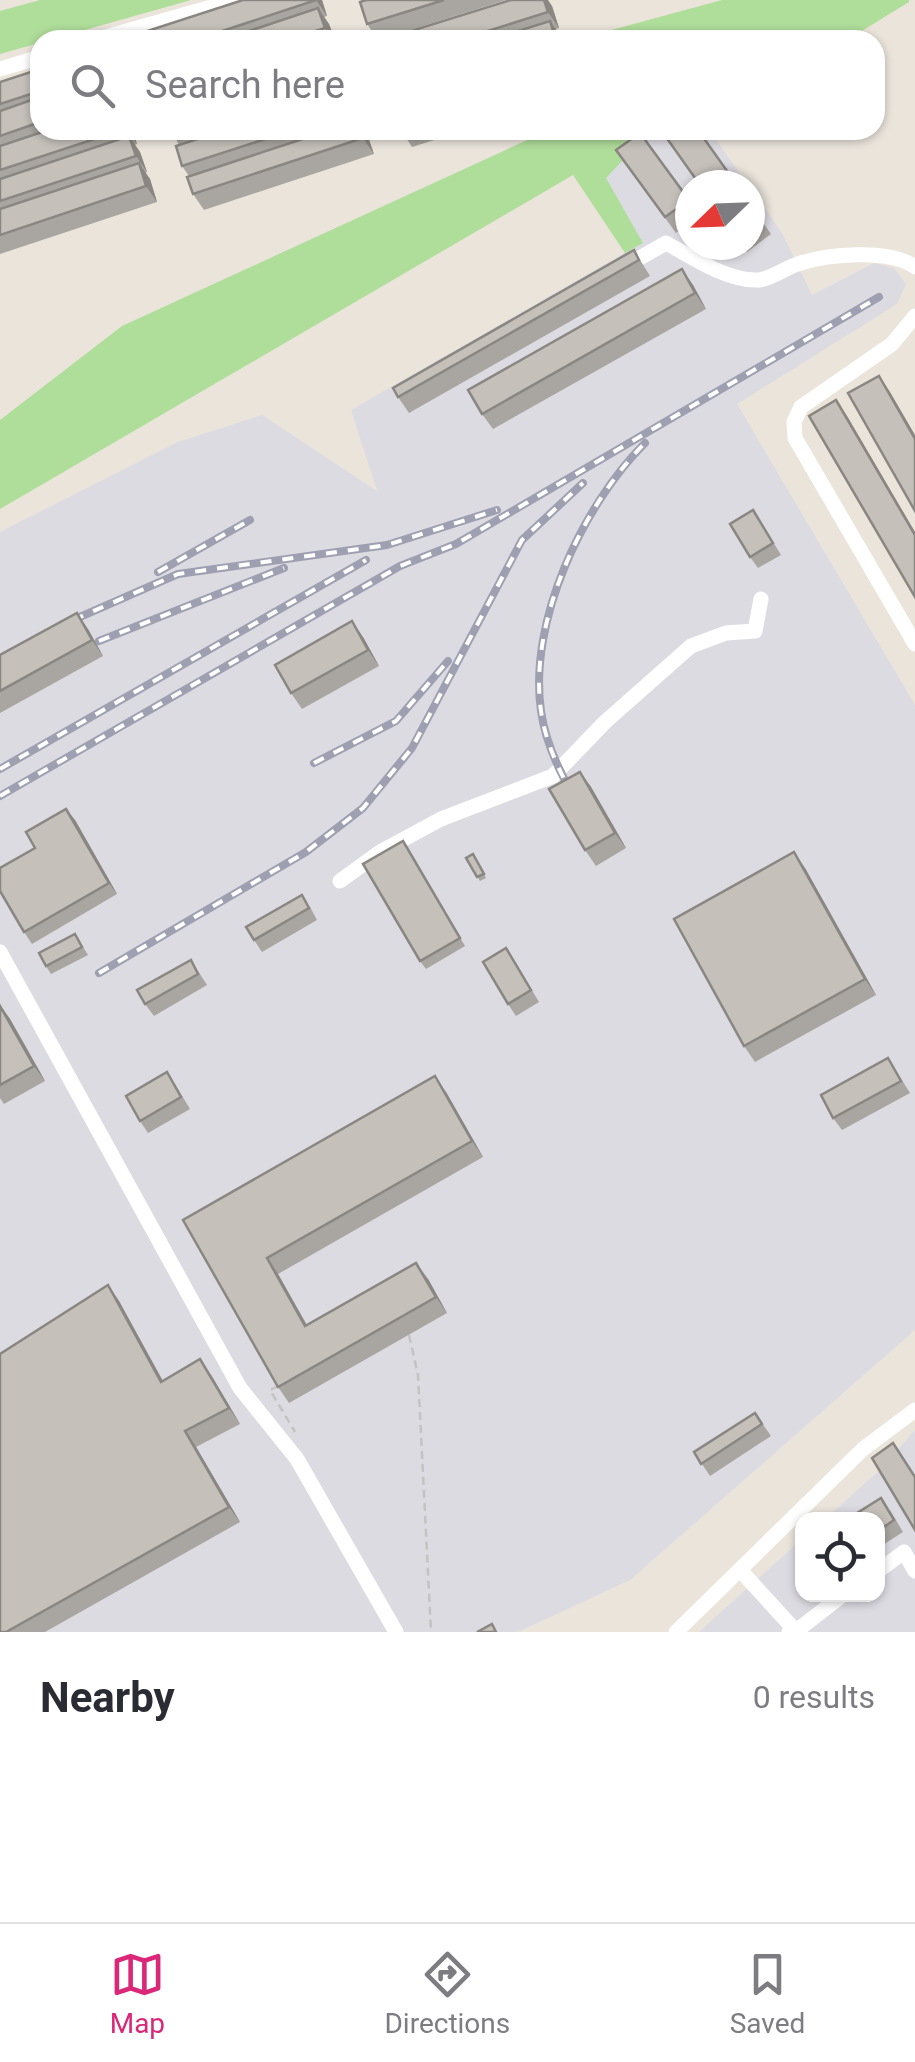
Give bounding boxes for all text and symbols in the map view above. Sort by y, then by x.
search box [30,30,885,140]
icon: search [65,58,120,113]
text: Search here [145,63,345,107]
north arrow [675,170,765,260]
map controls [795,1512,885,1602]
button: locate [795,1512,885,1602]
text: Nearby [40,1673,175,1722]
text: 0 results [753,1678,875,1716]
tab: Map [110,1947,165,2040]
tab: Directions [384,1947,510,2040]
tab: Saved [730,1947,805,2040]

